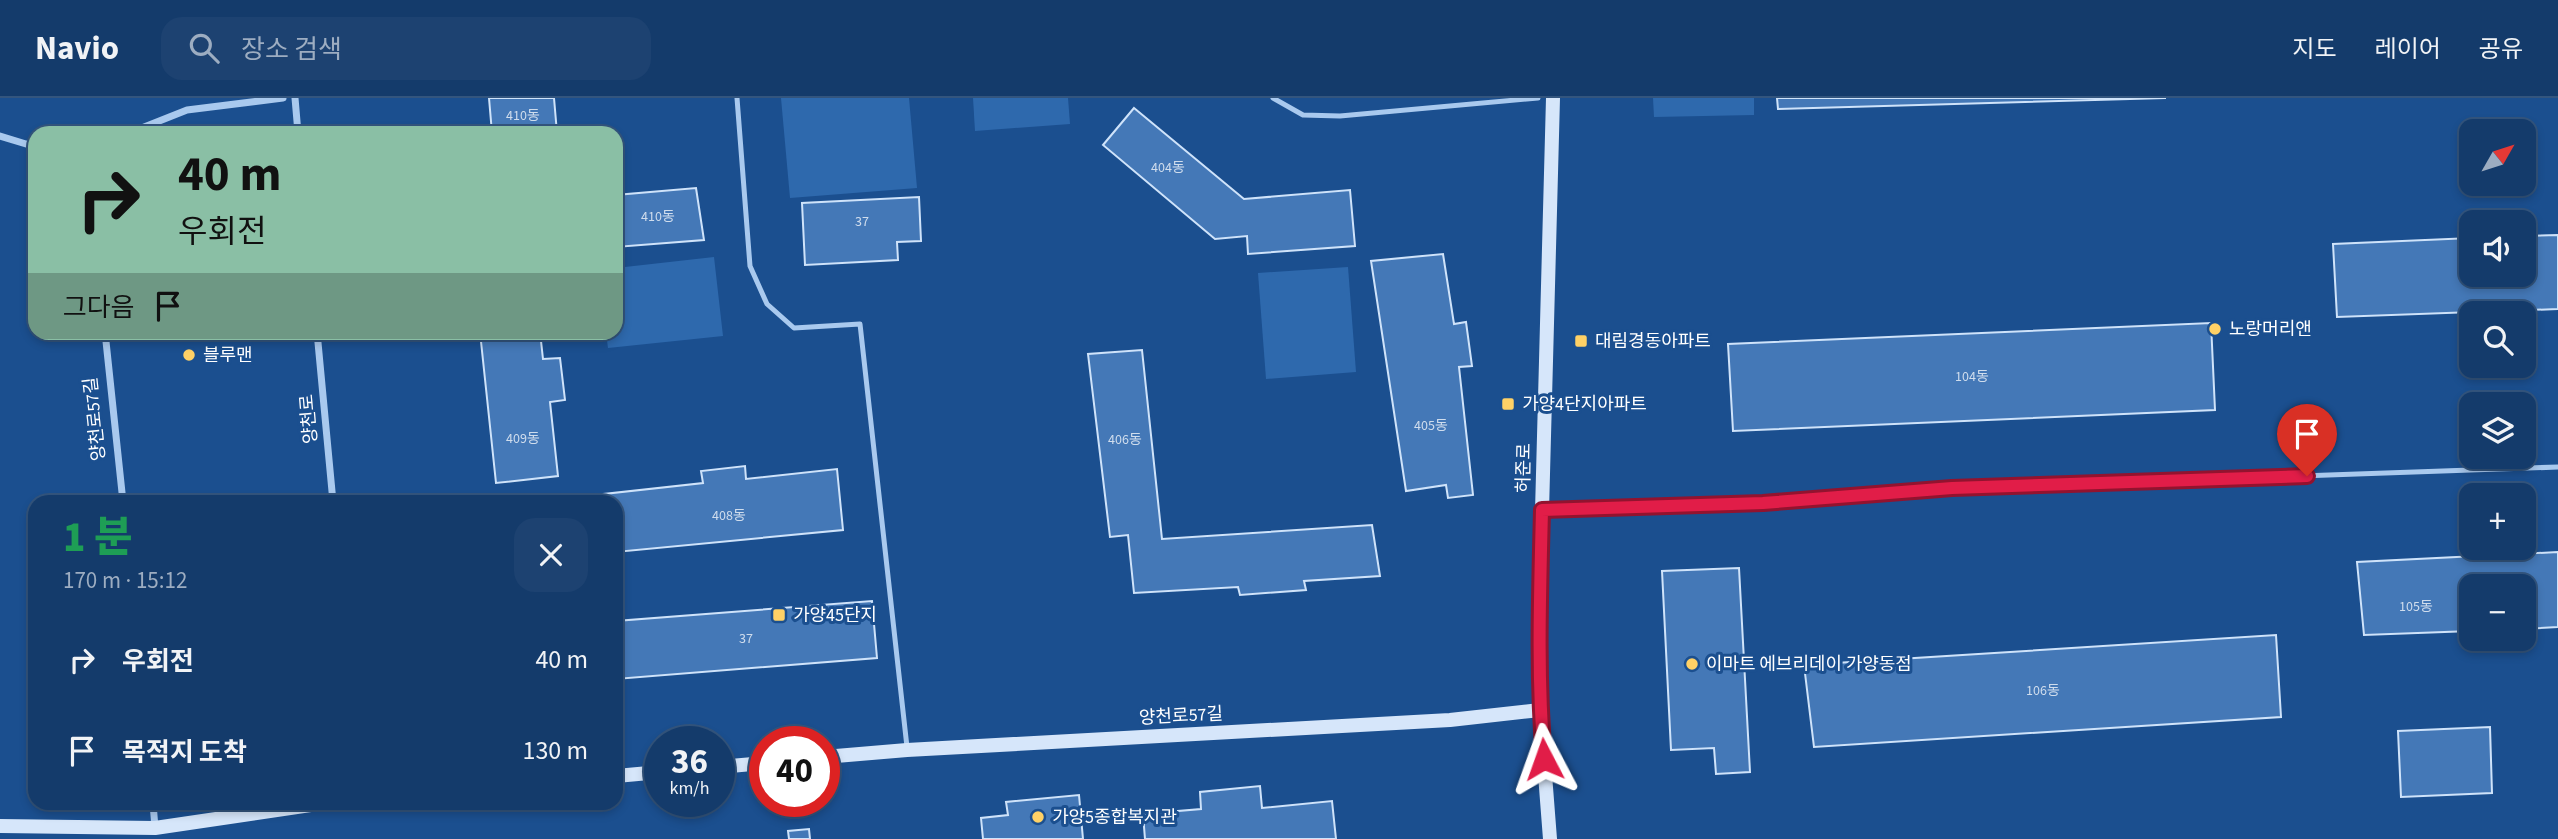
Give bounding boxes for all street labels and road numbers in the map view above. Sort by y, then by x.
street label: 양천로57길 [78,376,112,462]
street label: 양천로 [294,393,324,445]
street label: 허준로 [1511,443,1537,493]
street label: 양천로57길 [1138,701,1224,731]

